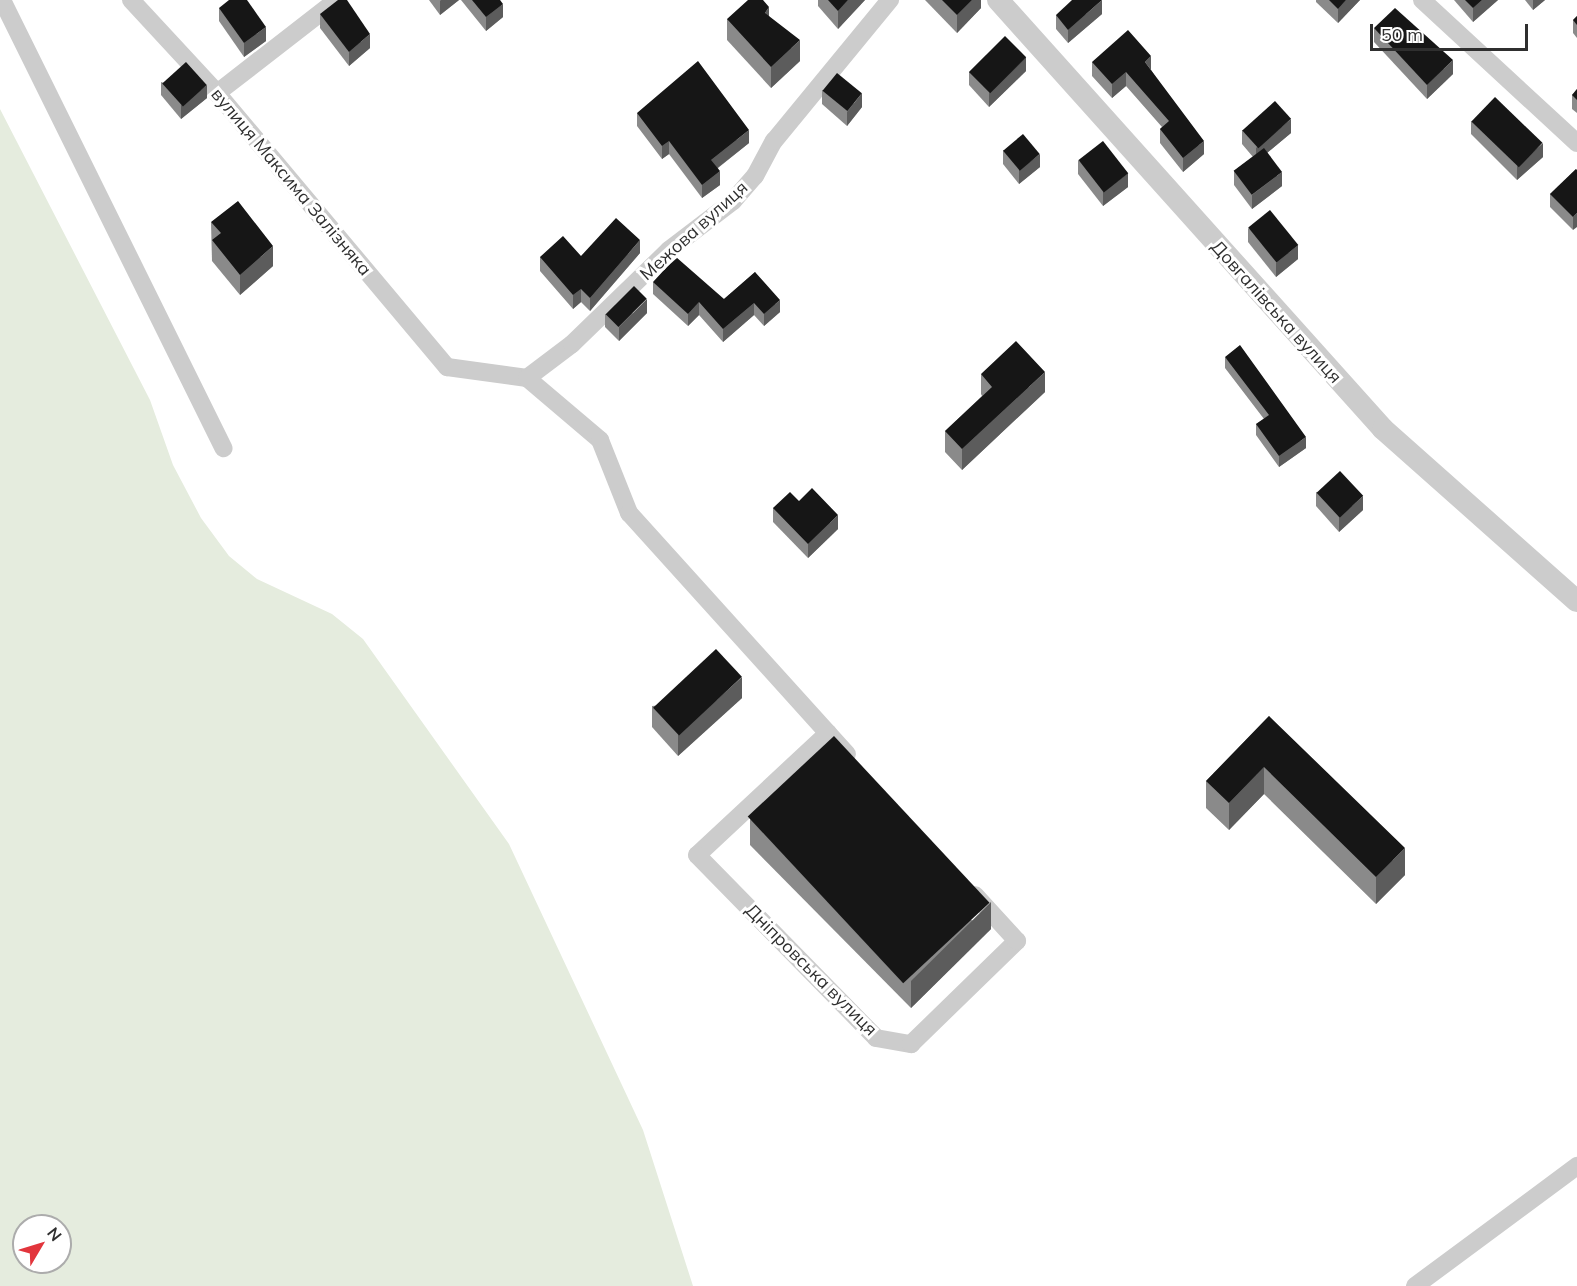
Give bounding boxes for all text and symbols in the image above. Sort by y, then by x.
scale bar [1373,12,1530,50]
text: 50 m [1381,23,1423,46]
street label: вулиця Максима Залізняка [206,84,376,280]
street label: Межова вулиця [636,177,752,285]
street label: Довгалівська вулиця [1206,236,1346,388]
street label: Дніпровська вулиця [741,900,881,1040]
north arrow [12,1214,72,1274]
text: N [43,1223,66,1245]

